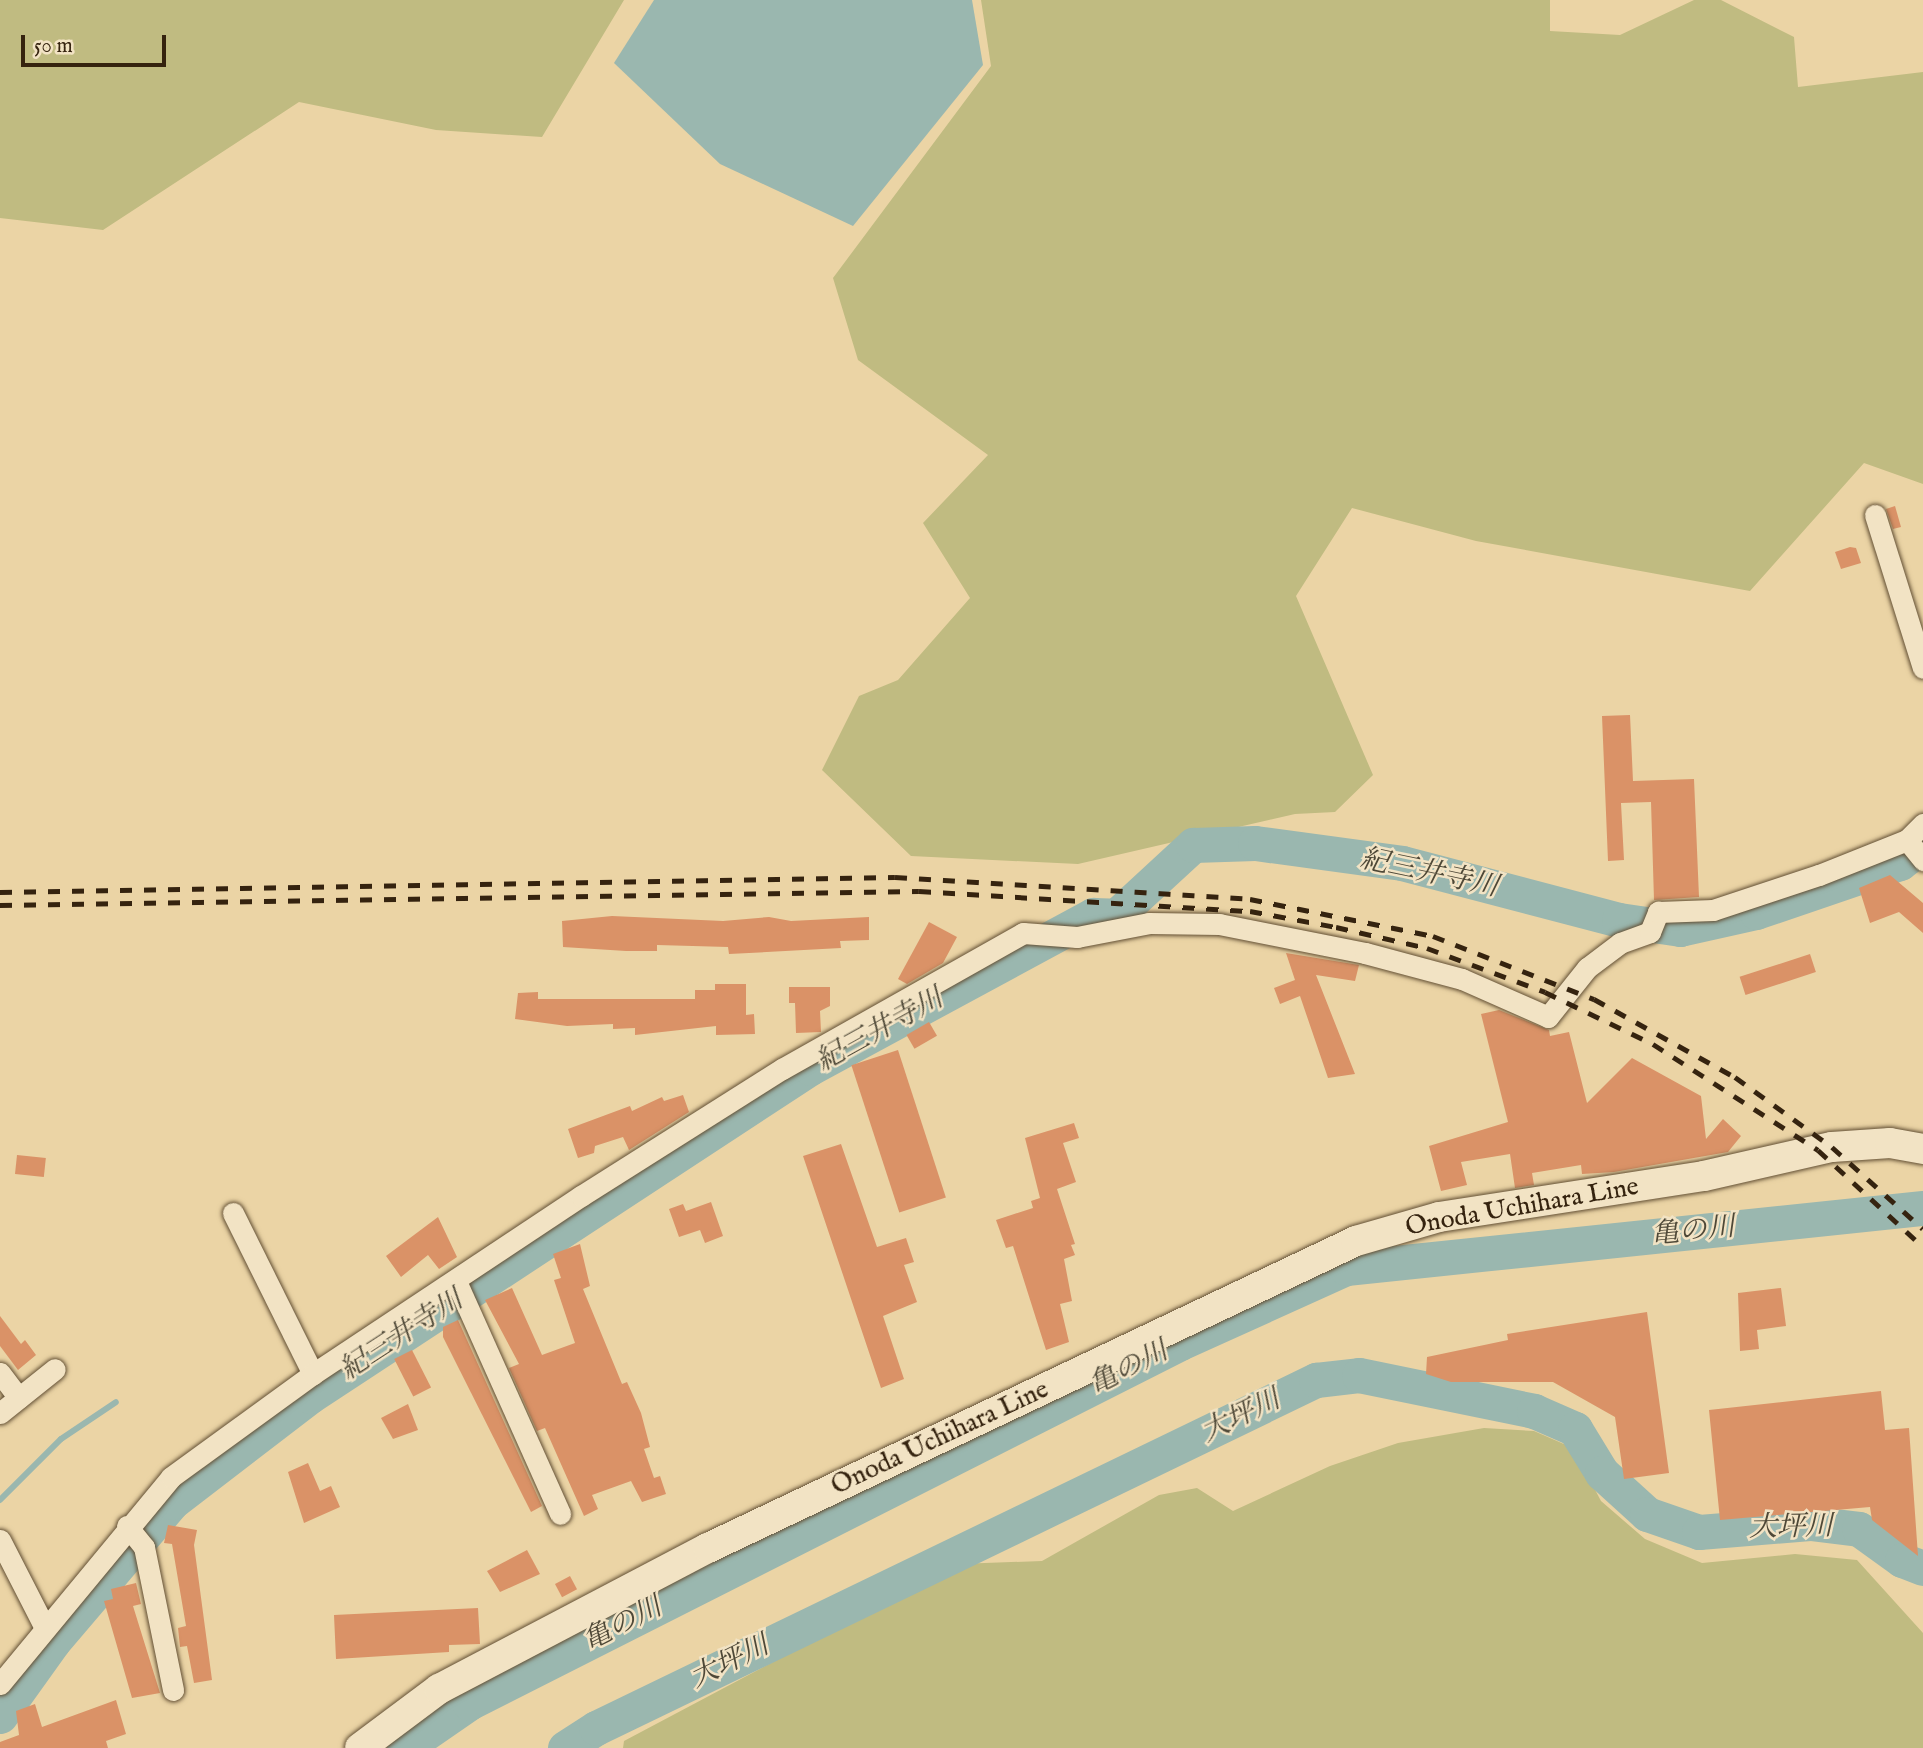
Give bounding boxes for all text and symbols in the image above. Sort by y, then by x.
scale bar [24,21,170,65]
text: 50 m [34,33,73,60]
water label: 紀三井寺川 [1357,843,1501,905]
water label: 紀三井寺川 [811,982,949,1080]
street label: Onoda Uchihara Line [1403,1171,1641,1243]
water label: 亀の川 [1649,1211,1737,1253]
water label: 紀三井寺川 [334,1284,470,1388]
water label: 亀の川 [1084,1335,1174,1403]
street label: Onoda Uchihara Line [826,1374,1054,1502]
water label: 大坪川 [1196,1383,1286,1451]
water label: 大坪川 [1749,1510,1833,1546]
water label: 亀の川 [578,1591,668,1659]
water label: 大坪川 [685,1629,775,1697]

